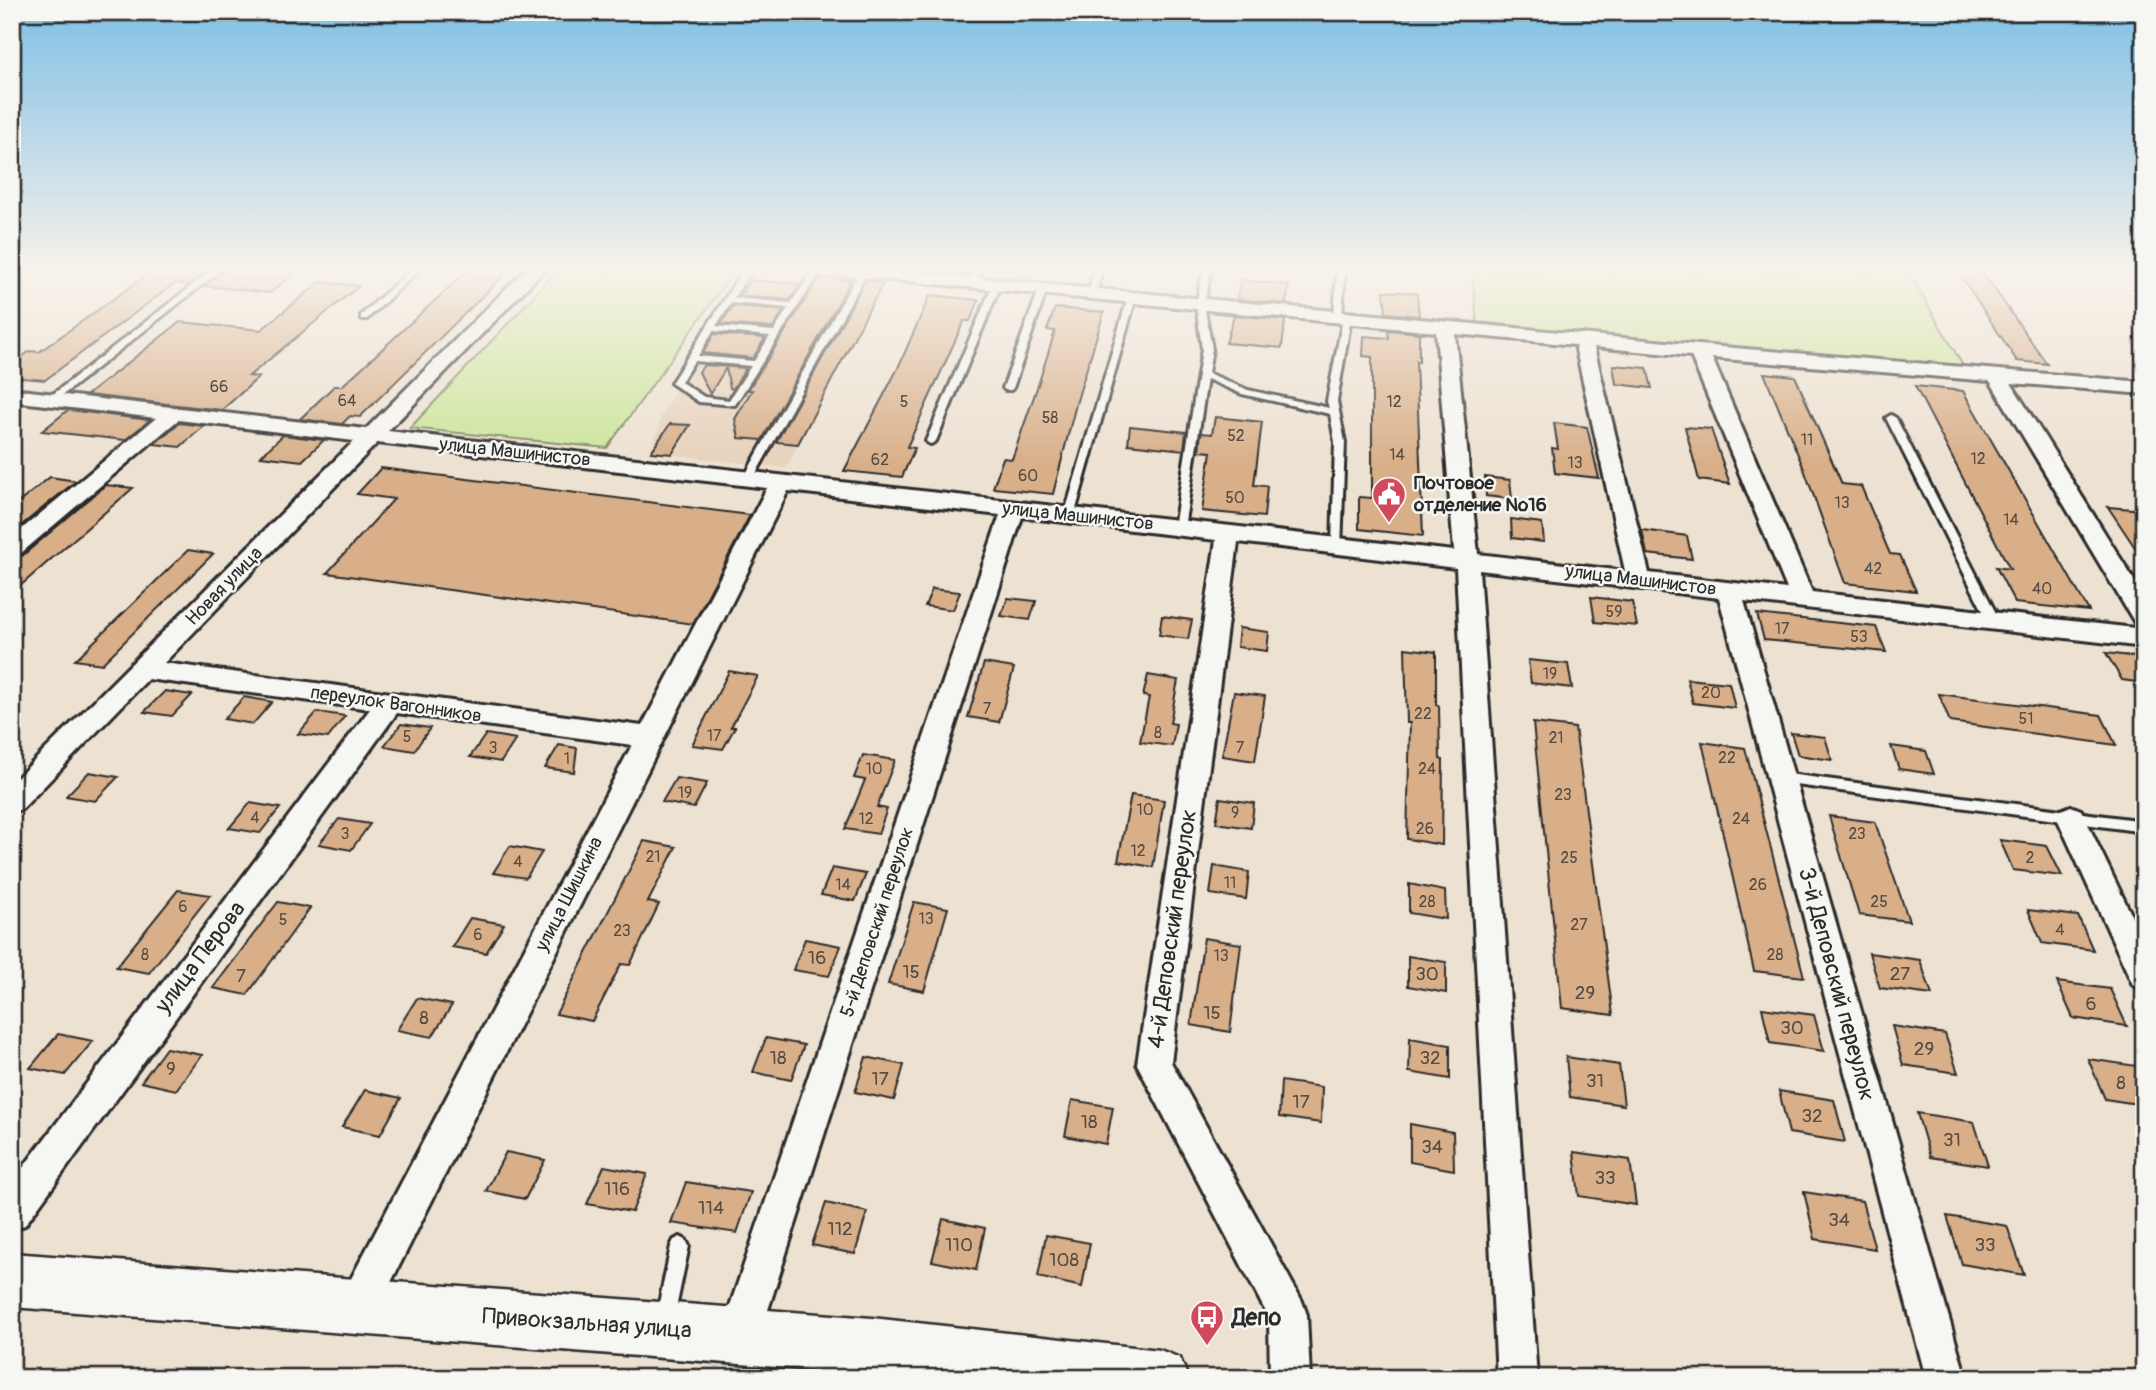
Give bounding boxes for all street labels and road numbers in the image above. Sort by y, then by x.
street label: улица Машинистов [437,432,592,472]
street label: улица Машинистов [1000,496,1155,536]
street label: Новая улица [180,541,268,631]
street label: улица Машинистов [1563,559,1718,601]
street label: переулок Вагонников [309,680,483,728]
street label: 4-й Деповский переулок [1141,808,1203,1050]
street label: 5-й Деповский переулок [835,824,919,1020]
street label: улица Шишкина [529,833,608,956]
street label: 3-й Деповский переулок [1792,864,1882,1104]
street label: улица Перова [148,895,251,1019]
street label: Привокзальная улица [481,1301,693,1345]

